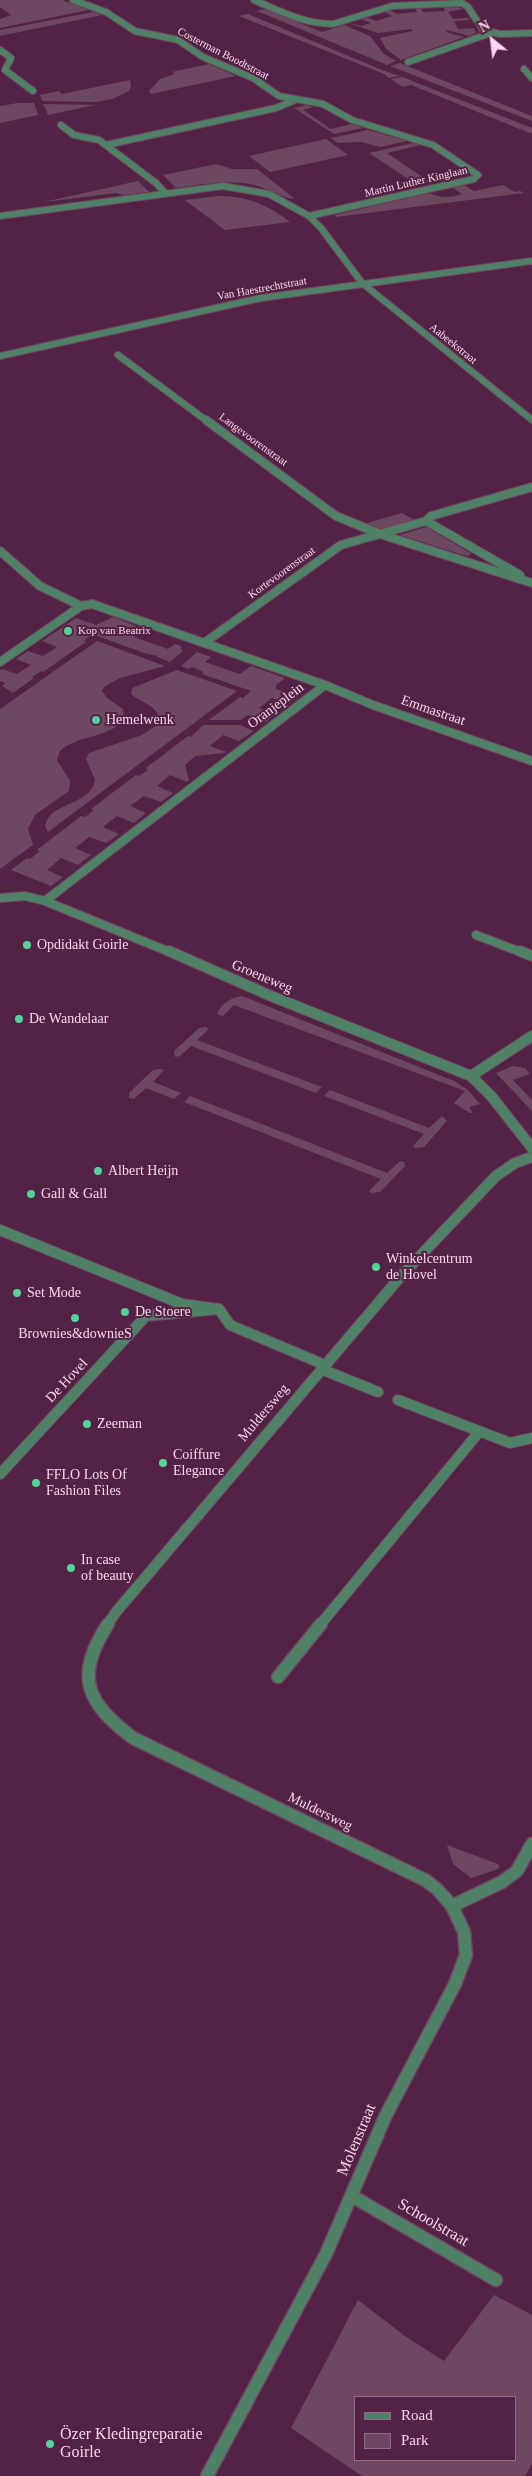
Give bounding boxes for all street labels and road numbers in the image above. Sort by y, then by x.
street label: Costerman Boodtstraat [175,25,271,83]
street label: Martin Luther Kinglaan [363,164,469,200]
street label: Van Haestrechtstraat [216,275,308,303]
street label: Aabeekstraat [427,321,479,367]
street label: Langevoorenstraat [216,411,290,469]
street label: Kortevoorenstraat [246,544,318,602]
street label: Oranjeplein [245,679,307,733]
street label: Emmastraat [399,692,467,730]
street label: Groeneweg [229,957,295,997]
street label: De Hovel [42,1356,92,1406]
street label: Muldersweg [235,1381,293,1445]
street label: Muldersweg [285,1789,355,1835]
street label: Molenstraat [333,2101,381,2179]
street label: Schoolstraat [394,2195,472,2251]

